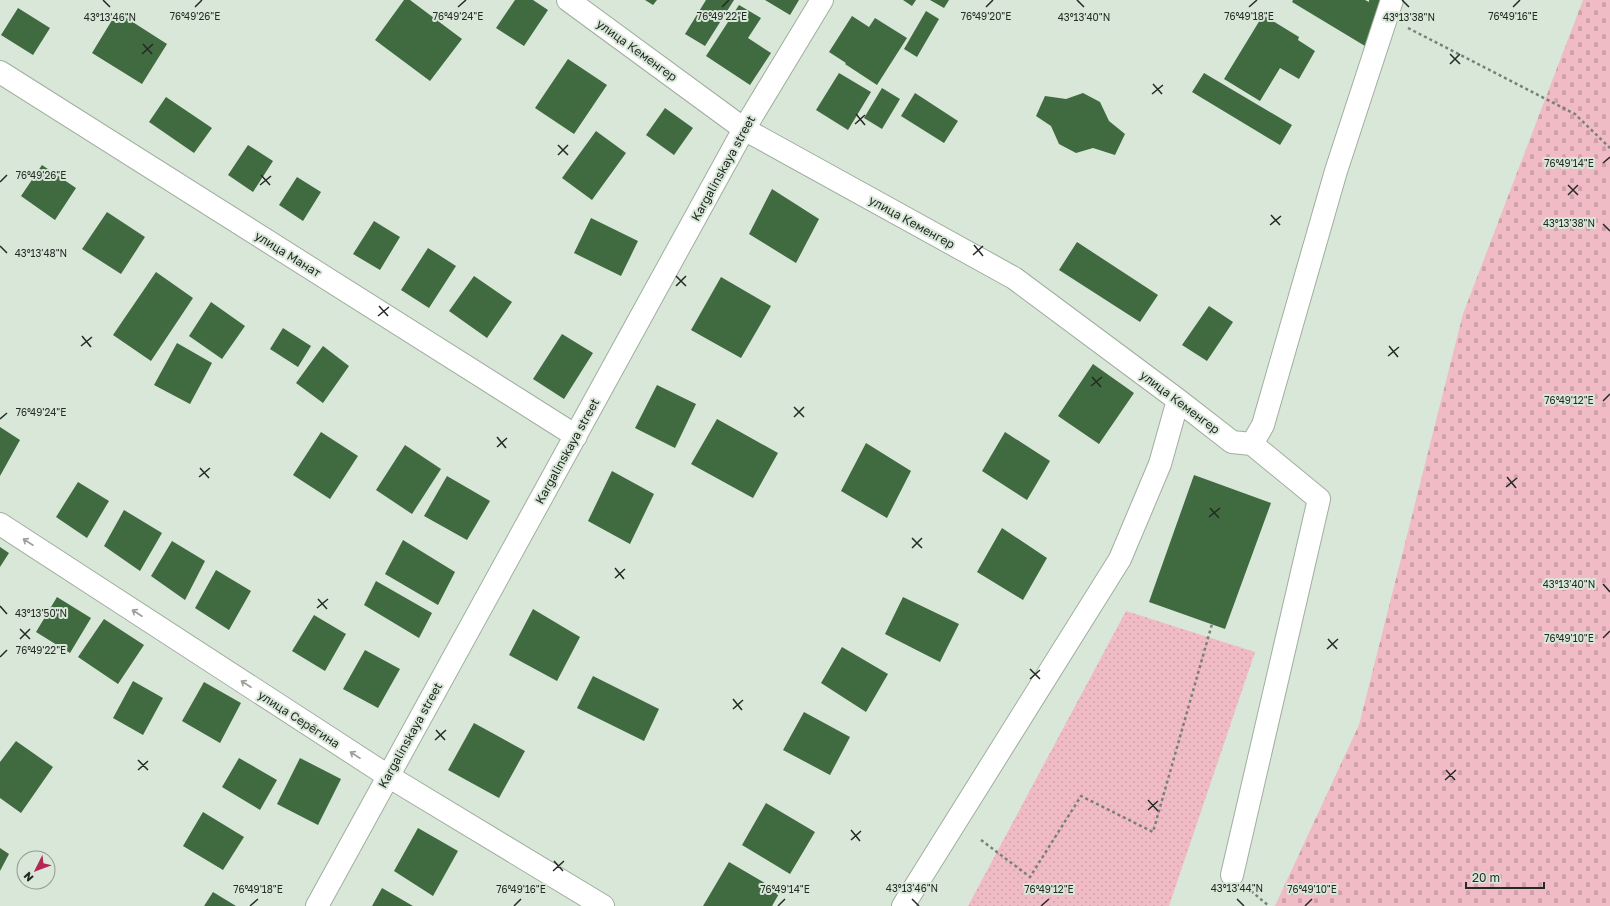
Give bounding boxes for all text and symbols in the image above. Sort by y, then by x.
text: 76°49'26"E [170,10,220,22]
text: 76°49'24"E [433,10,483,22]
text: 76°49'22"E [697,10,747,22]
text: 76°49'20"E [961,10,1011,22]
text: 76°49'18"E [1224,10,1274,22]
text: 76°49'16"E [1488,10,1538,22]
text: 43°13'46"N [84,11,136,23]
text: 43°13'40"N [1058,11,1110,23]
text: 43°13'38"N [1383,11,1435,23]
street label: улица Кеменгер [594,16,680,84]
street label: Kargalinskaya street [688,112,758,223]
text: 76°49'14"E [1544,157,1594,169]
text: 76°49'26"E [16,169,66,181]
street label: улица Кеменгер [866,192,958,252]
text: 43°13'38"N [1543,217,1595,229]
street label: улица Манат [252,228,324,280]
text: 43°13'48"N [15,247,67,259]
street label: улица Кеменгер [1137,367,1223,437]
text: 76°49'12"E [1544,394,1594,406]
street label: Kargalinskaya street [532,395,602,506]
text: 76°49'24"E [16,406,66,418]
one-way arrow [23,538,34,546]
text: 43°13'40"N [1543,578,1595,590]
text: 43°13'50"N [15,607,67,619]
one-way arrow [132,609,143,617]
text: 76°49'10"E [1544,632,1594,644]
text: 76°49'22"E [16,644,66,656]
street label: Kargalinskaya street [375,679,445,790]
one-way arrow [241,680,252,688]
street label: улица Серёгина [255,687,343,751]
one-way arrow [350,751,361,759]
north arrow [16,850,56,890]
scale bar [1466,864,1544,890]
text: N [21,870,36,884]
text: 20 m [1472,870,1500,885]
text: 43°13'46"N [886,882,938,894]
text: 43°13'44"N [1211,882,1263,894]
text: 76°49'18"E [233,883,283,895]
text: 76°49'16"E [496,883,546,895]
text: 76°49'14"E [760,883,810,895]
text: 76°49'12"E [1024,883,1074,895]
text: 76°49'10"E [1287,883,1337,895]

